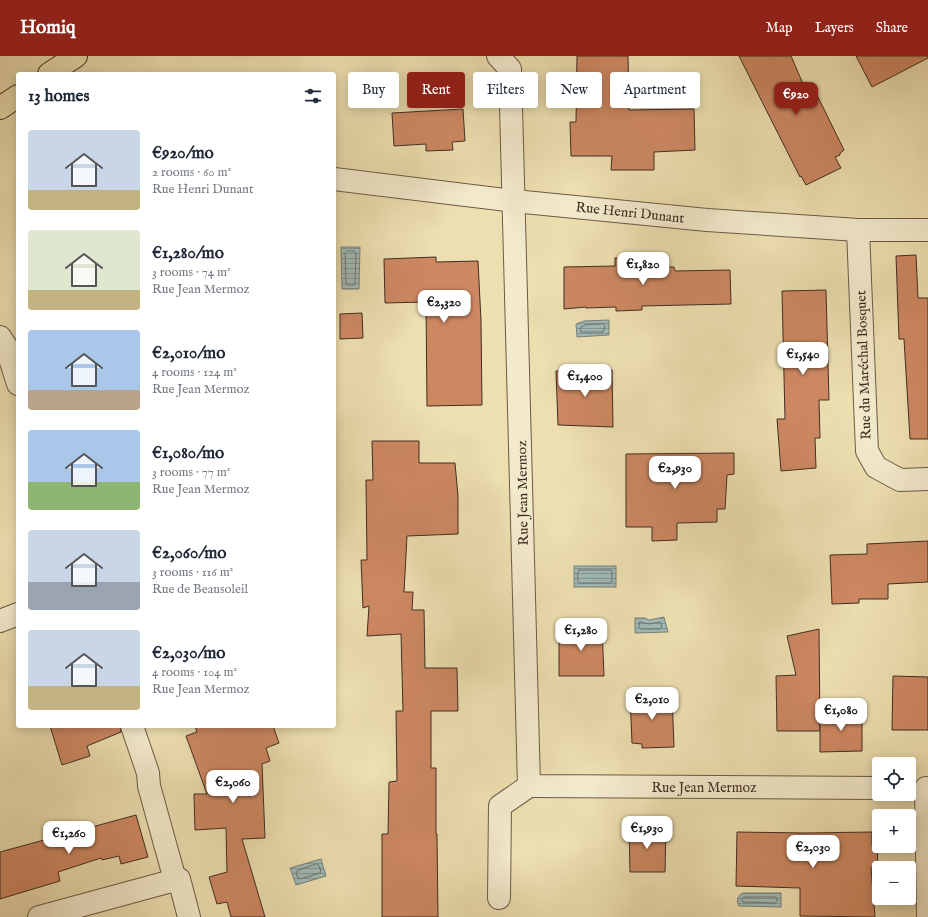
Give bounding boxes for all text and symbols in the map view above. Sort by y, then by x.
text: Homiq [20,16,75,40]
text: Map [766,19,793,37]
text: Layers [815,19,854,37]
text: Share [876,19,908,37]
chip: Buy [348,72,399,108]
chip: Rent [407,72,465,108]
chip: Filters [473,72,538,108]
chip: New [546,72,602,108]
chip: Apartment [610,72,700,108]
pin: €920 [772,82,820,116]
icon: filters [302,85,324,107]
text: 13 homes [28,86,89,107]
text: €920 [783,86,809,103]
text: €920/mo [152,143,214,164]
icon: home [60,146,108,194]
text: 2 rooms · 60 m² [152,164,231,181]
text: Rue Henri Dunant [152,181,253,198]
street label: Rue Henri Dunant [575,198,685,228]
text: €1,280/mo [152,243,224,264]
icon: home [60,246,108,294]
pin: €1,820 [610,252,676,286]
text: €1,820 [626,256,660,273]
text: 3 rooms · 74 m² [152,264,231,281]
text: Rue Jean Mermoz [152,281,250,298]
pin: €2,320 [411,290,477,324]
street label: Rue du Maréchal Bosquet [852,290,876,440]
text: €2,320 [427,294,461,311]
pin: €1,540 [770,342,836,376]
text: €2,010/mo [152,343,225,364]
icon: home [60,346,108,394]
text: €1,540 [786,346,820,363]
text: 4 rooms · 124 m² [152,364,237,381]
pin: €1,400 [552,364,618,398]
text: €1,400 [567,368,603,385]
text: Rue Jean Mermoz [152,381,250,398]
street label: Rue Jean Mermoz [513,440,533,546]
text: €1,080/mo [152,443,224,464]
icon: home [60,446,108,494]
pin: €2,930 [642,456,708,490]
text: €2,930 [658,460,692,477]
text: 3 rooms · 77 m² [152,464,230,481]
text: Rue Jean Mermoz [152,481,250,498]
text: €2,060/mo [152,543,226,564]
icon: home [60,546,108,594]
text: 3 rooms · 116 m² [152,564,233,581]
text: Rue de Beausoleil [152,581,248,598]
pin: €1,280 [548,618,614,652]
text: €1,280 [564,622,598,639]
text: €2,030/mo [152,643,226,664]
icon: home [60,646,108,694]
text: 4 rooms · 104 m² [152,664,237,681]
text: Rue Jean Mermoz [152,681,250,698]
pin: €2,010 [619,687,685,721]
text: €2,010 [635,691,669,708]
pin: €1,080 [808,698,874,732]
text: €1,080 [824,702,858,719]
map controls [872,757,916,905]
button: locate [872,757,916,801]
pin: €2,060 [200,770,266,804]
text: €2,060 [215,774,251,791]
street label: Rue Jean Mermoz [651,779,757,797]
button: + [872,809,916,853]
pin: €1,930 [614,816,680,850]
text: €1,930 [631,820,663,837]
pin: €1,260 [36,821,102,855]
text: €1,260 [52,825,86,842]
pin: €2,030 [780,835,846,869]
text: €2,030 [796,839,830,856]
button: − [872,861,916,905]

